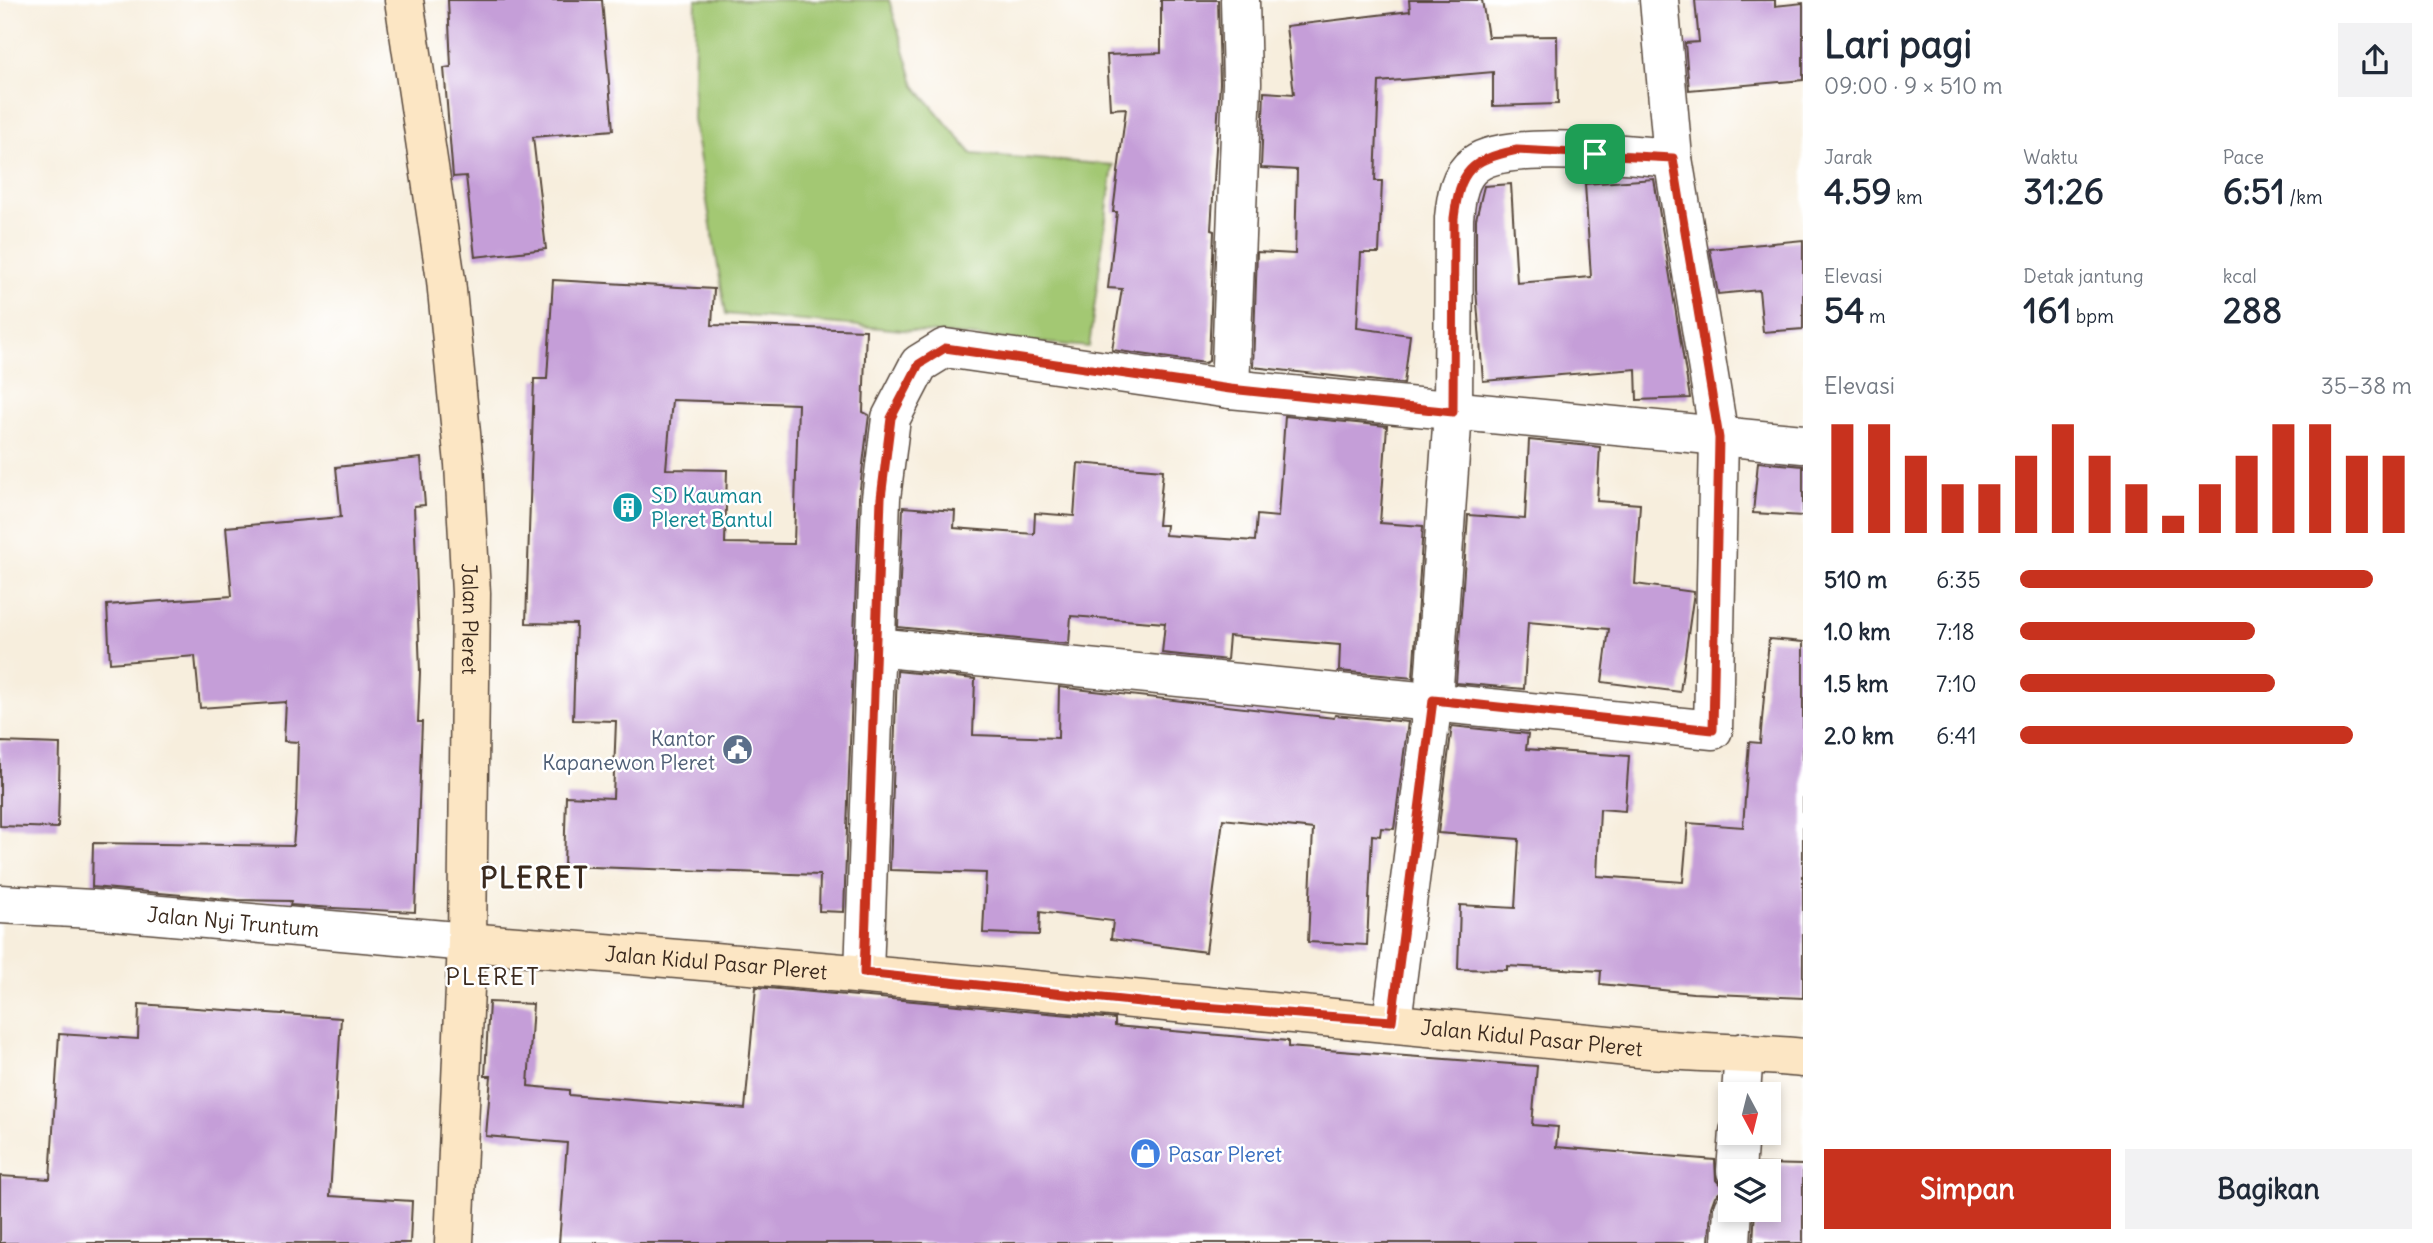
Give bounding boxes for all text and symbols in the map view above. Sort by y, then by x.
text: Lari pagi [1824,21,1972,68]
button: share [2338,23,2412,97]
text: 09:00 · 9 × 510 m [1824,71,2003,100]
pin [1565,124,1625,184]
icon: arrive [1576,135,1614,173]
text: Jarak [1824,145,1873,169]
text: Waktu [2023,145,2078,169]
text: Pace [2223,145,2264,169]
text: 4.59 [1824,169,1892,213]
text: 31:26 [2023,169,2104,213]
text: 6:51 [2223,169,2285,213]
text: km [1892,185,1923,209]
text: /km [2285,185,2323,209]
text: Elevasi [1824,264,1883,288]
text: Detak jantung [2023,264,2144,288]
text: kcal [2223,264,2257,288]
text: 54 [1824,288,1864,332]
text: 161 [2023,288,2071,332]
text: 288 [2223,288,2282,332]
text: m [1864,304,1886,328]
text: bpm [2071,304,2114,328]
text: Elevasi [1824,371,1895,400]
text: 35–38 m [2321,371,2412,400]
place label: SD Kauman Pleret Bantul [651,482,773,533]
building icon: SD Kauman Pleret Bantul [611,490,645,524]
street label: Jalan Pleret [456,562,485,675]
text: 510 m [1824,565,1887,594]
text: 6:35 [1936,565,1981,594]
text: 1.0 km [1824,617,1890,646]
text: 7:18 [1936,617,1975,646]
text: 1.5 km [1824,669,1889,698]
text: 7:10 [1936,669,1977,698]
text: 2.0 km [1824,721,1894,750]
text: 6:41 [1936,721,1977,750]
place label: Kantor Kapanewon Pleret [542,725,715,776]
public building icon: Kantor Kapanewon Pleret [721,733,755,767]
district label: PLERET [480,860,590,896]
street label: Jalan Nyi Truntum [146,900,321,942]
street label: Jalan Kidul Pasar Pleret [604,939,828,985]
district label: PLERET [445,961,541,991]
street label: Jalan Kidul Pasar Pleret [1419,1013,1644,1062]
north arrow [1718,1082,1782,1144]
map controls [1718,1082,1781,1222]
shop icon: Pasar Pleret [1128,1137,1162,1171]
place label: Pasar Pleret [1168,1141,1282,1168]
button: Simpan [1824,1149,2111,1229]
button: Bagikan [2125,1149,2412,1229]
button: layers [1718,1159,1781,1222]

